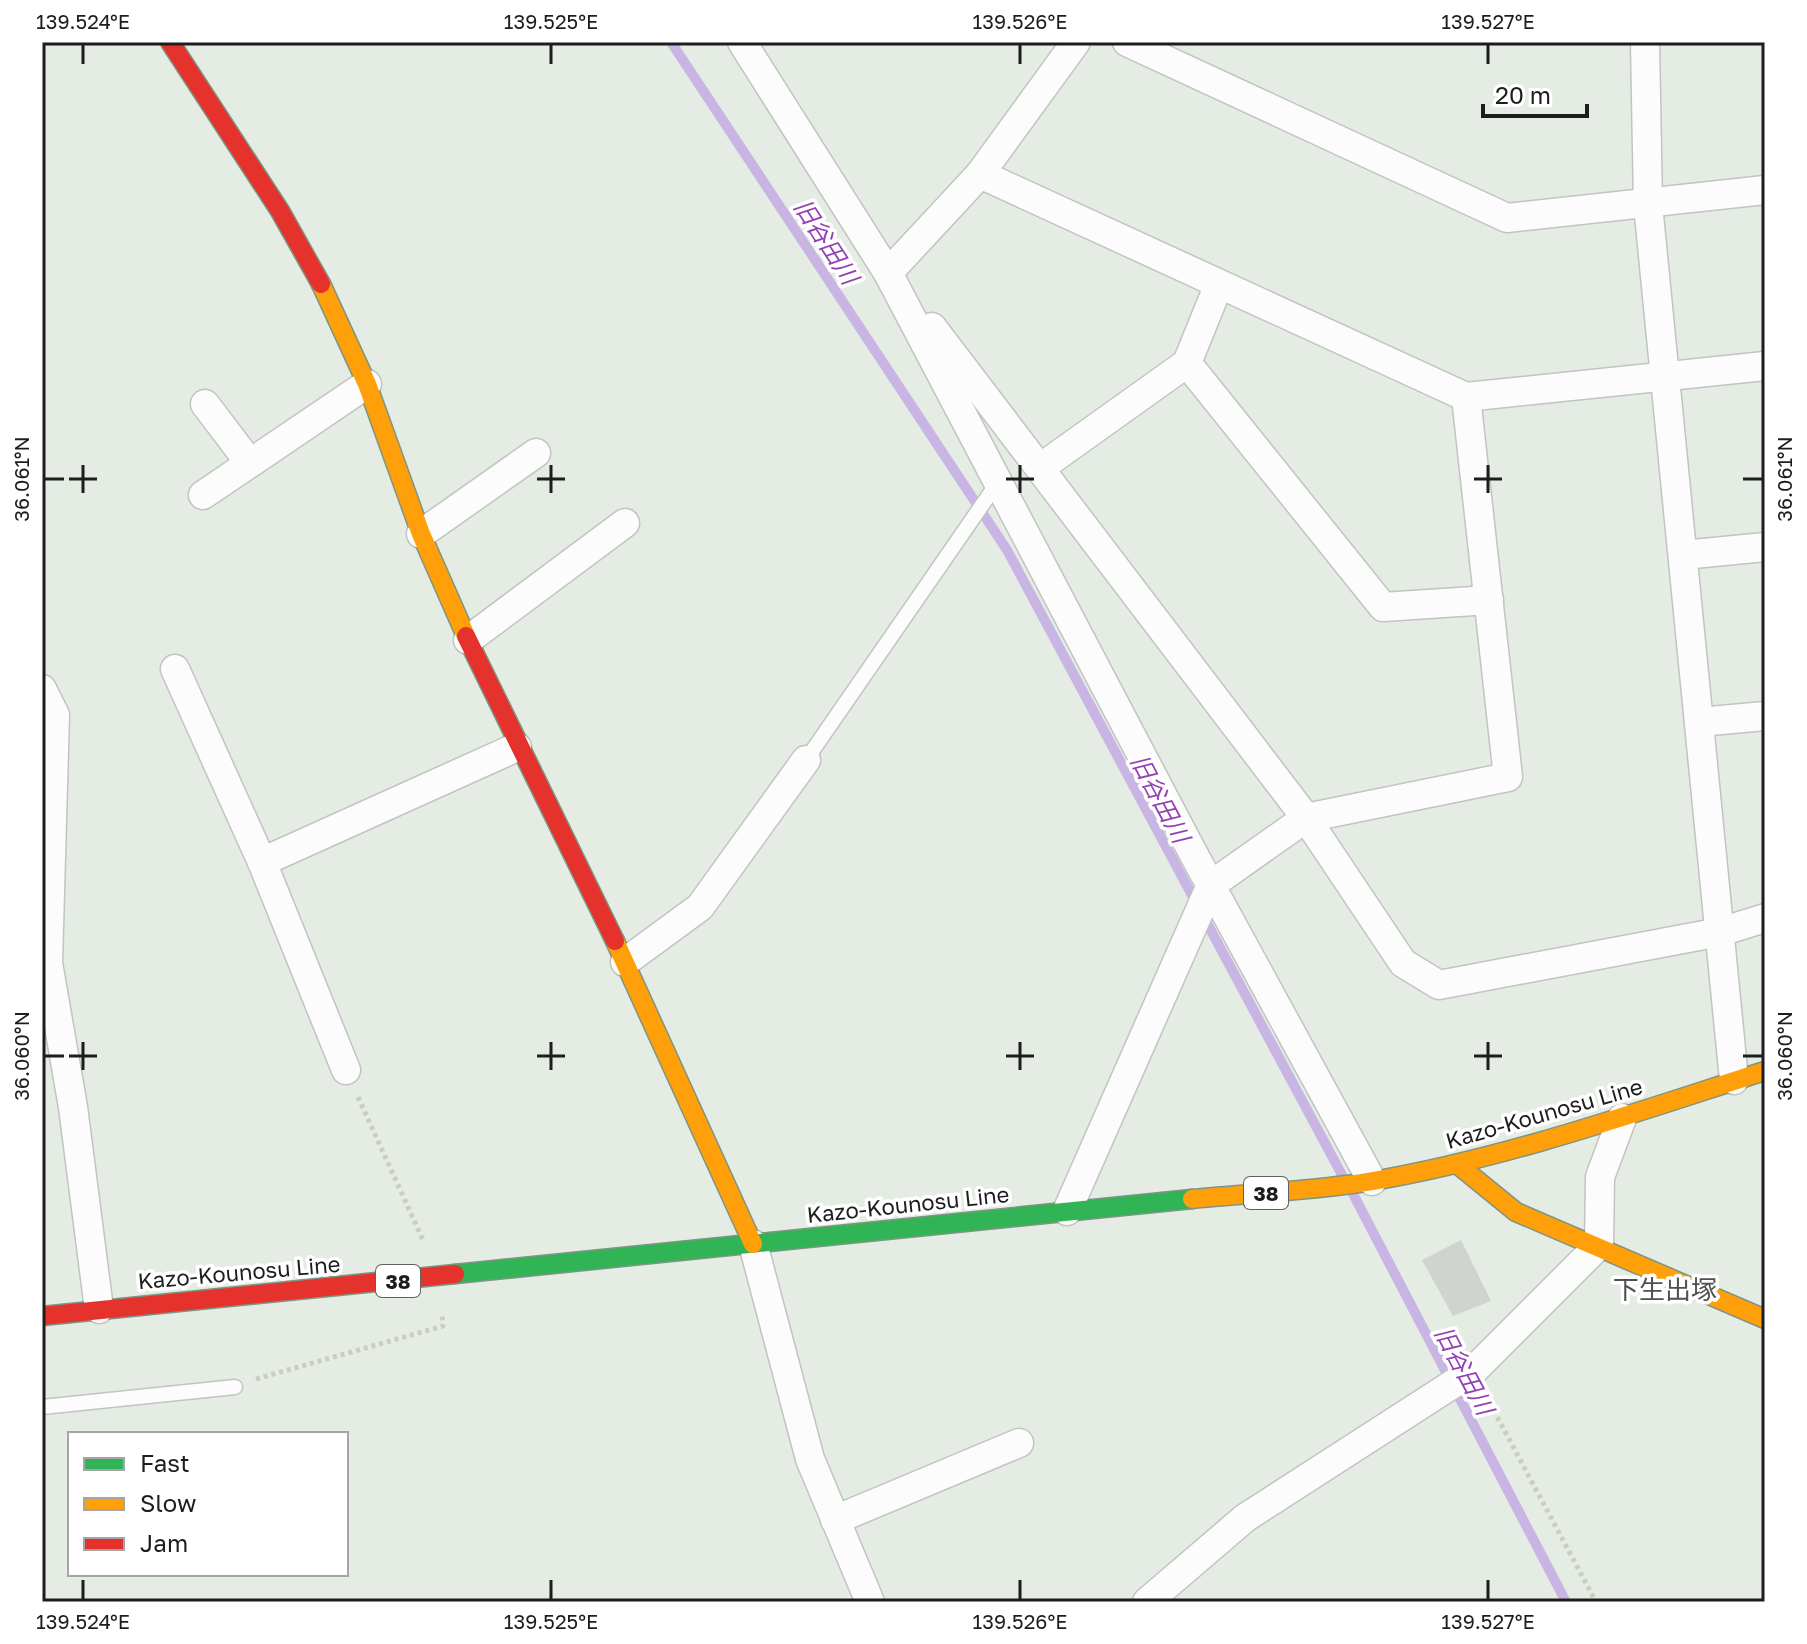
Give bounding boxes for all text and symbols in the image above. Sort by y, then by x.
text: 139.524°E [36,9,130,33]
text: 139.525°E [504,9,598,33]
text: 139.526°E [973,9,1067,33]
text: 139.527°E [1441,9,1535,33]
scale bar [1483,68,1587,118]
text: 20 m [1495,80,1551,109]
water label: 旧谷田川 [789,193,867,292]
text: 36.061°N [9,436,33,522]
text: 36.061°N [1772,436,1796,522]
water label: 旧谷田川 [1126,749,1198,850]
text: 36.060°N [9,1011,33,1101]
text: 36.060°N [1772,1011,1796,1101]
street label: Kazo-Kounosu Line [1443,1072,1645,1154]
road number: 38 [1244,1177,1288,1209]
street label: Kazo-Kounosu Line [805,1180,1011,1228]
street label: Kazo-Kounosu Line [137,1250,341,1294]
road number: 38 [376,1265,420,1297]
district label: 下生出塚 [1613,1274,1717,1305]
water label: 旧谷田川 [1430,1321,1502,1422]
legend [68,1432,348,1576]
text: Fast [140,1448,190,1477]
text: Slow [140,1488,196,1517]
text: Jam [140,1528,188,1557]
text: 139.524°E [36,1609,130,1633]
text: 139.525°E [504,1609,598,1633]
text: 139.526°E [973,1609,1067,1633]
text: 139.527°E [1441,1609,1535,1633]

